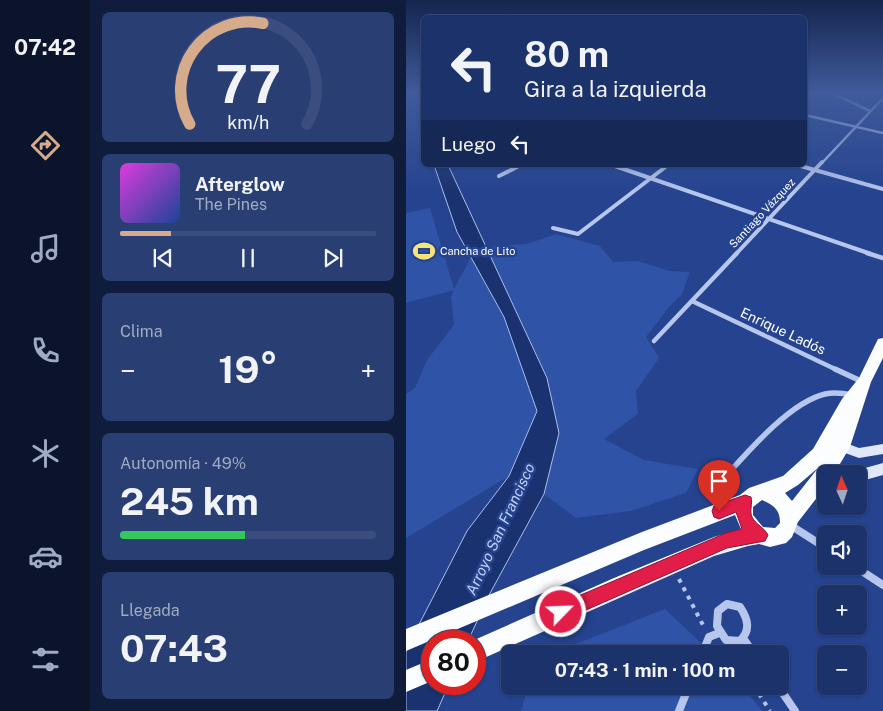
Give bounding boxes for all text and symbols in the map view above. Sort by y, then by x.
text: 07:42 [14,34,76,60]
text: 80 m [524,34,609,75]
icon: left [441,35,506,100]
text: 77 [215,54,281,115]
text: Gira a la izquierda [524,76,707,102]
text: km/h [227,112,269,133]
icon: directions [28,128,63,163]
icon: left [506,130,534,158]
text: Luego [441,133,496,155]
text: Afterglow [195,173,285,195]
street label: Santiago Vázquez [727,176,797,250]
text: The Pines [195,195,267,214]
icon: music [28,231,63,266]
sports icon: Cancha de Lito [411,238,437,264]
icon: previous [149,244,177,272]
icon: pause [234,244,262,272]
icon: next [319,244,347,272]
place label: Cancha de Lito [440,245,516,257]
street label: Enrique Ladós [738,304,828,358]
text: Clima [120,322,163,341]
icon: phone [28,333,63,368]
text: 19° [218,347,278,392]
text: − [120,354,136,387]
text: + [360,354,376,387]
icon: climate [28,436,63,471]
text: Autonomía · 49% [120,454,246,473]
water label: Arroyo San Francisco [462,460,538,598]
pin [698,460,740,511]
north arrow [817,465,867,515]
map controls [817,465,867,695]
icon: arrive [705,467,733,495]
text: 245 km [120,479,259,524]
button: sound [817,525,867,575]
icon: car [28,539,63,574]
position arrow [534,585,586,637]
button: + [817,585,867,635]
text: Llegada [120,601,180,620]
text: 07:43 [120,626,228,671]
speed limit sign: 80 [421,630,486,695]
icon: filters [28,642,63,677]
button: − [817,645,867,695]
text: 07:43 · 1 min · 100 m [555,659,735,681]

